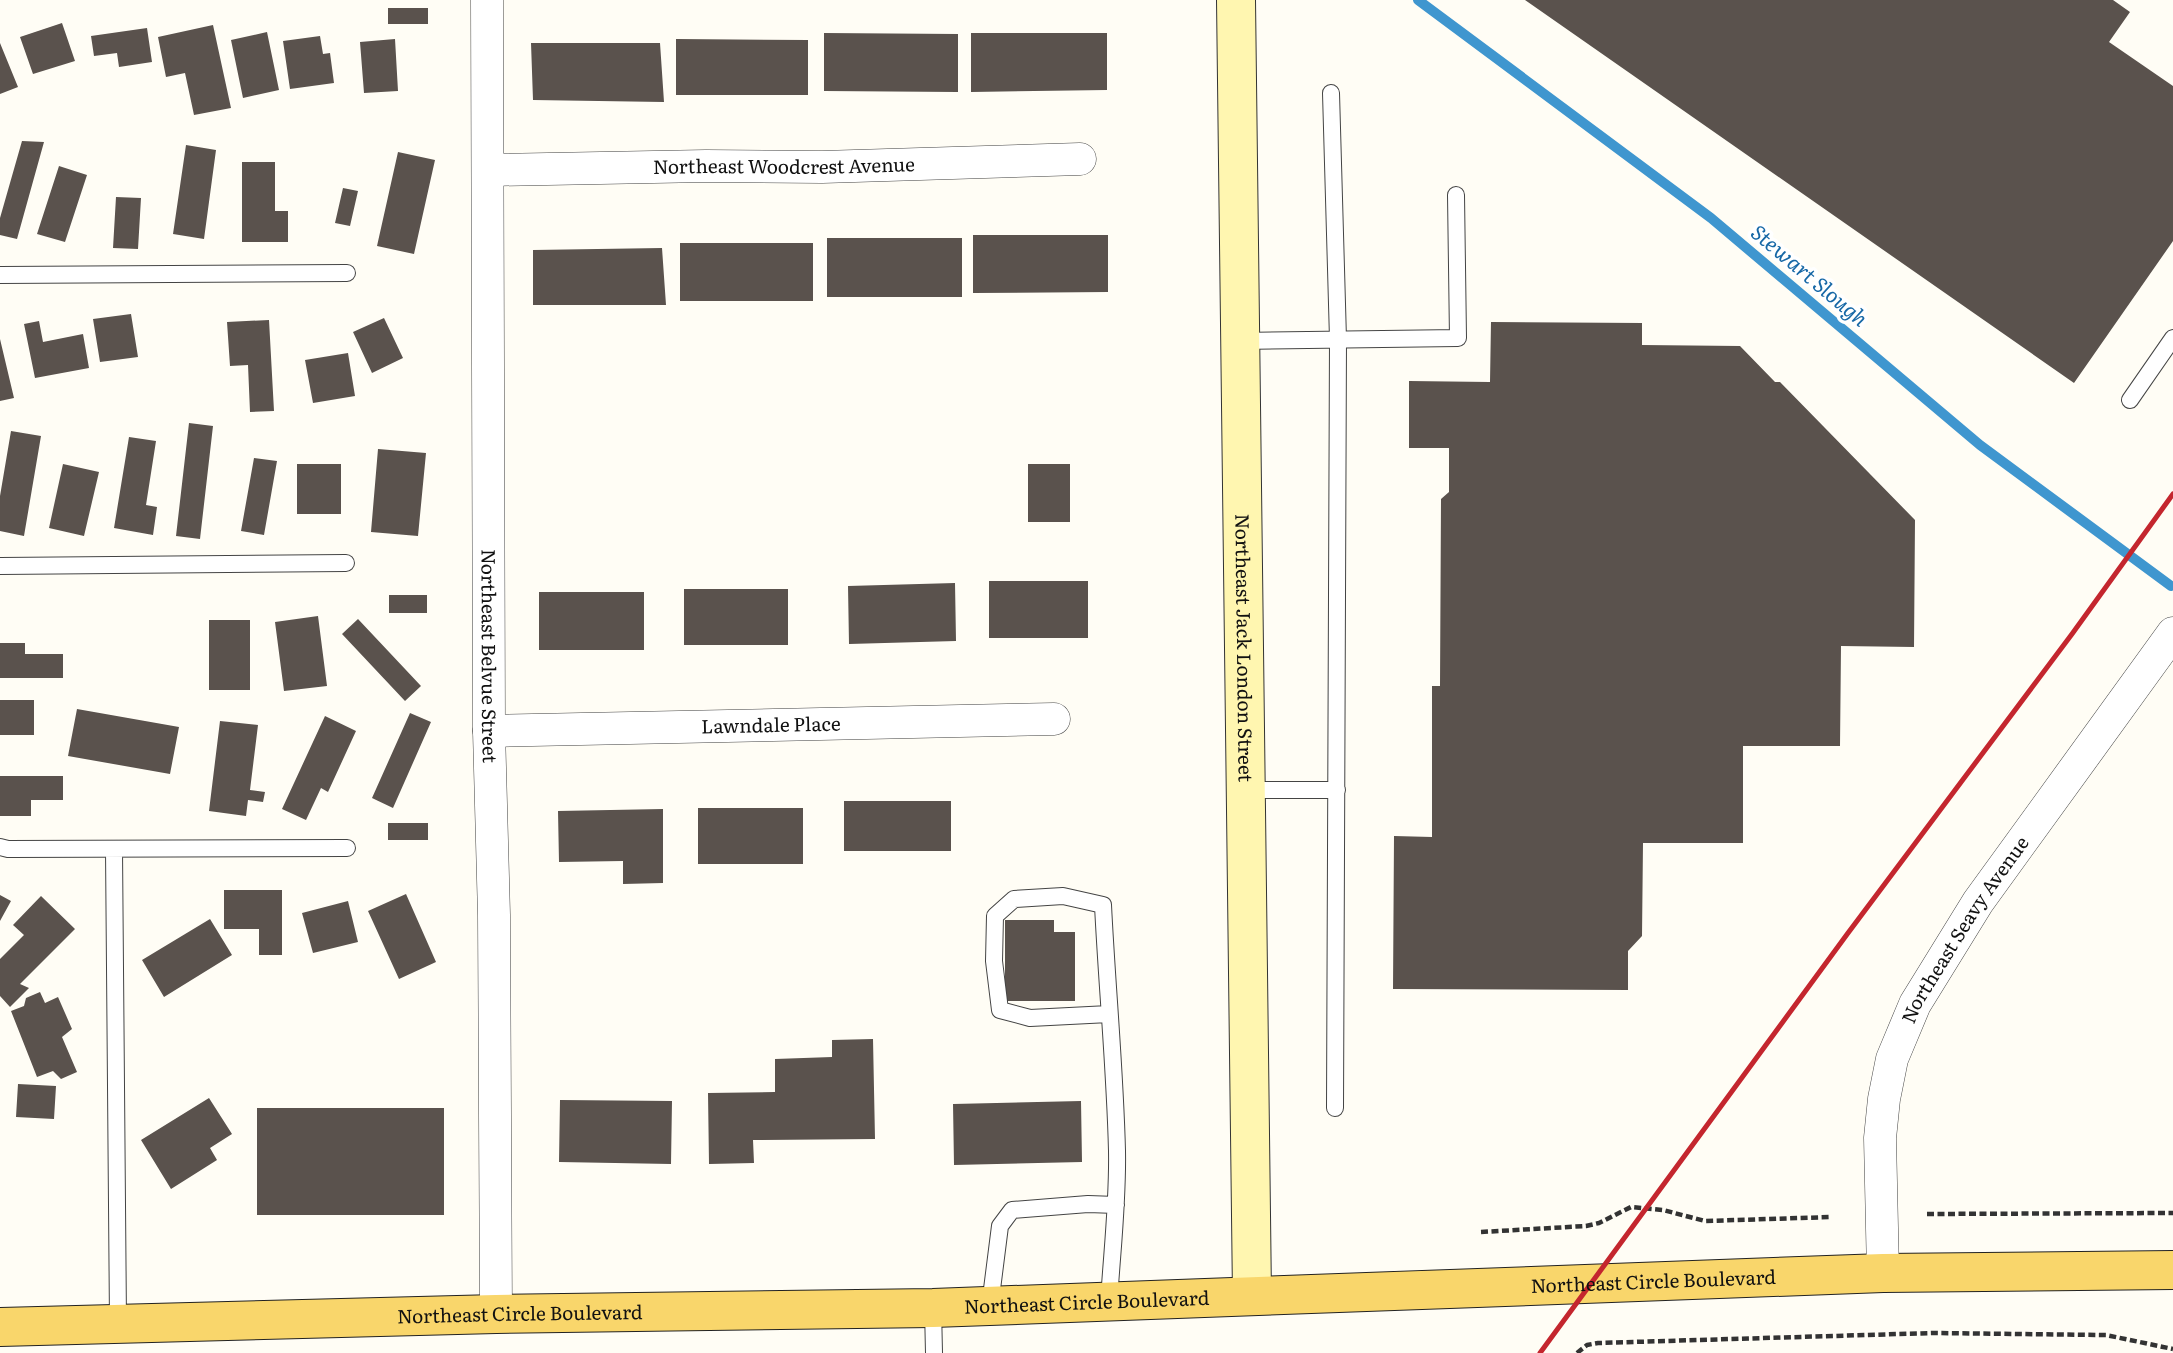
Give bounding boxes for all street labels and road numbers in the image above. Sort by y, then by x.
street label: Northeast Woodcrest Avenue [653,149,916,180]
street label: Northeast Jack London Street [1229,514,1261,783]
street label: Northeast Belvue Street [476,549,505,764]
street label: Lawndale Place [701,709,841,739]
street label: Northeast Seavy Avenue [1894,829,2035,1027]
street label: Northeast Circle Boulevard [1530,1262,1777,1299]
street label: Northeast Circle Boulevard [964,1283,1210,1320]
street label: Northeast Circle Boulevard [397,1297,643,1330]

